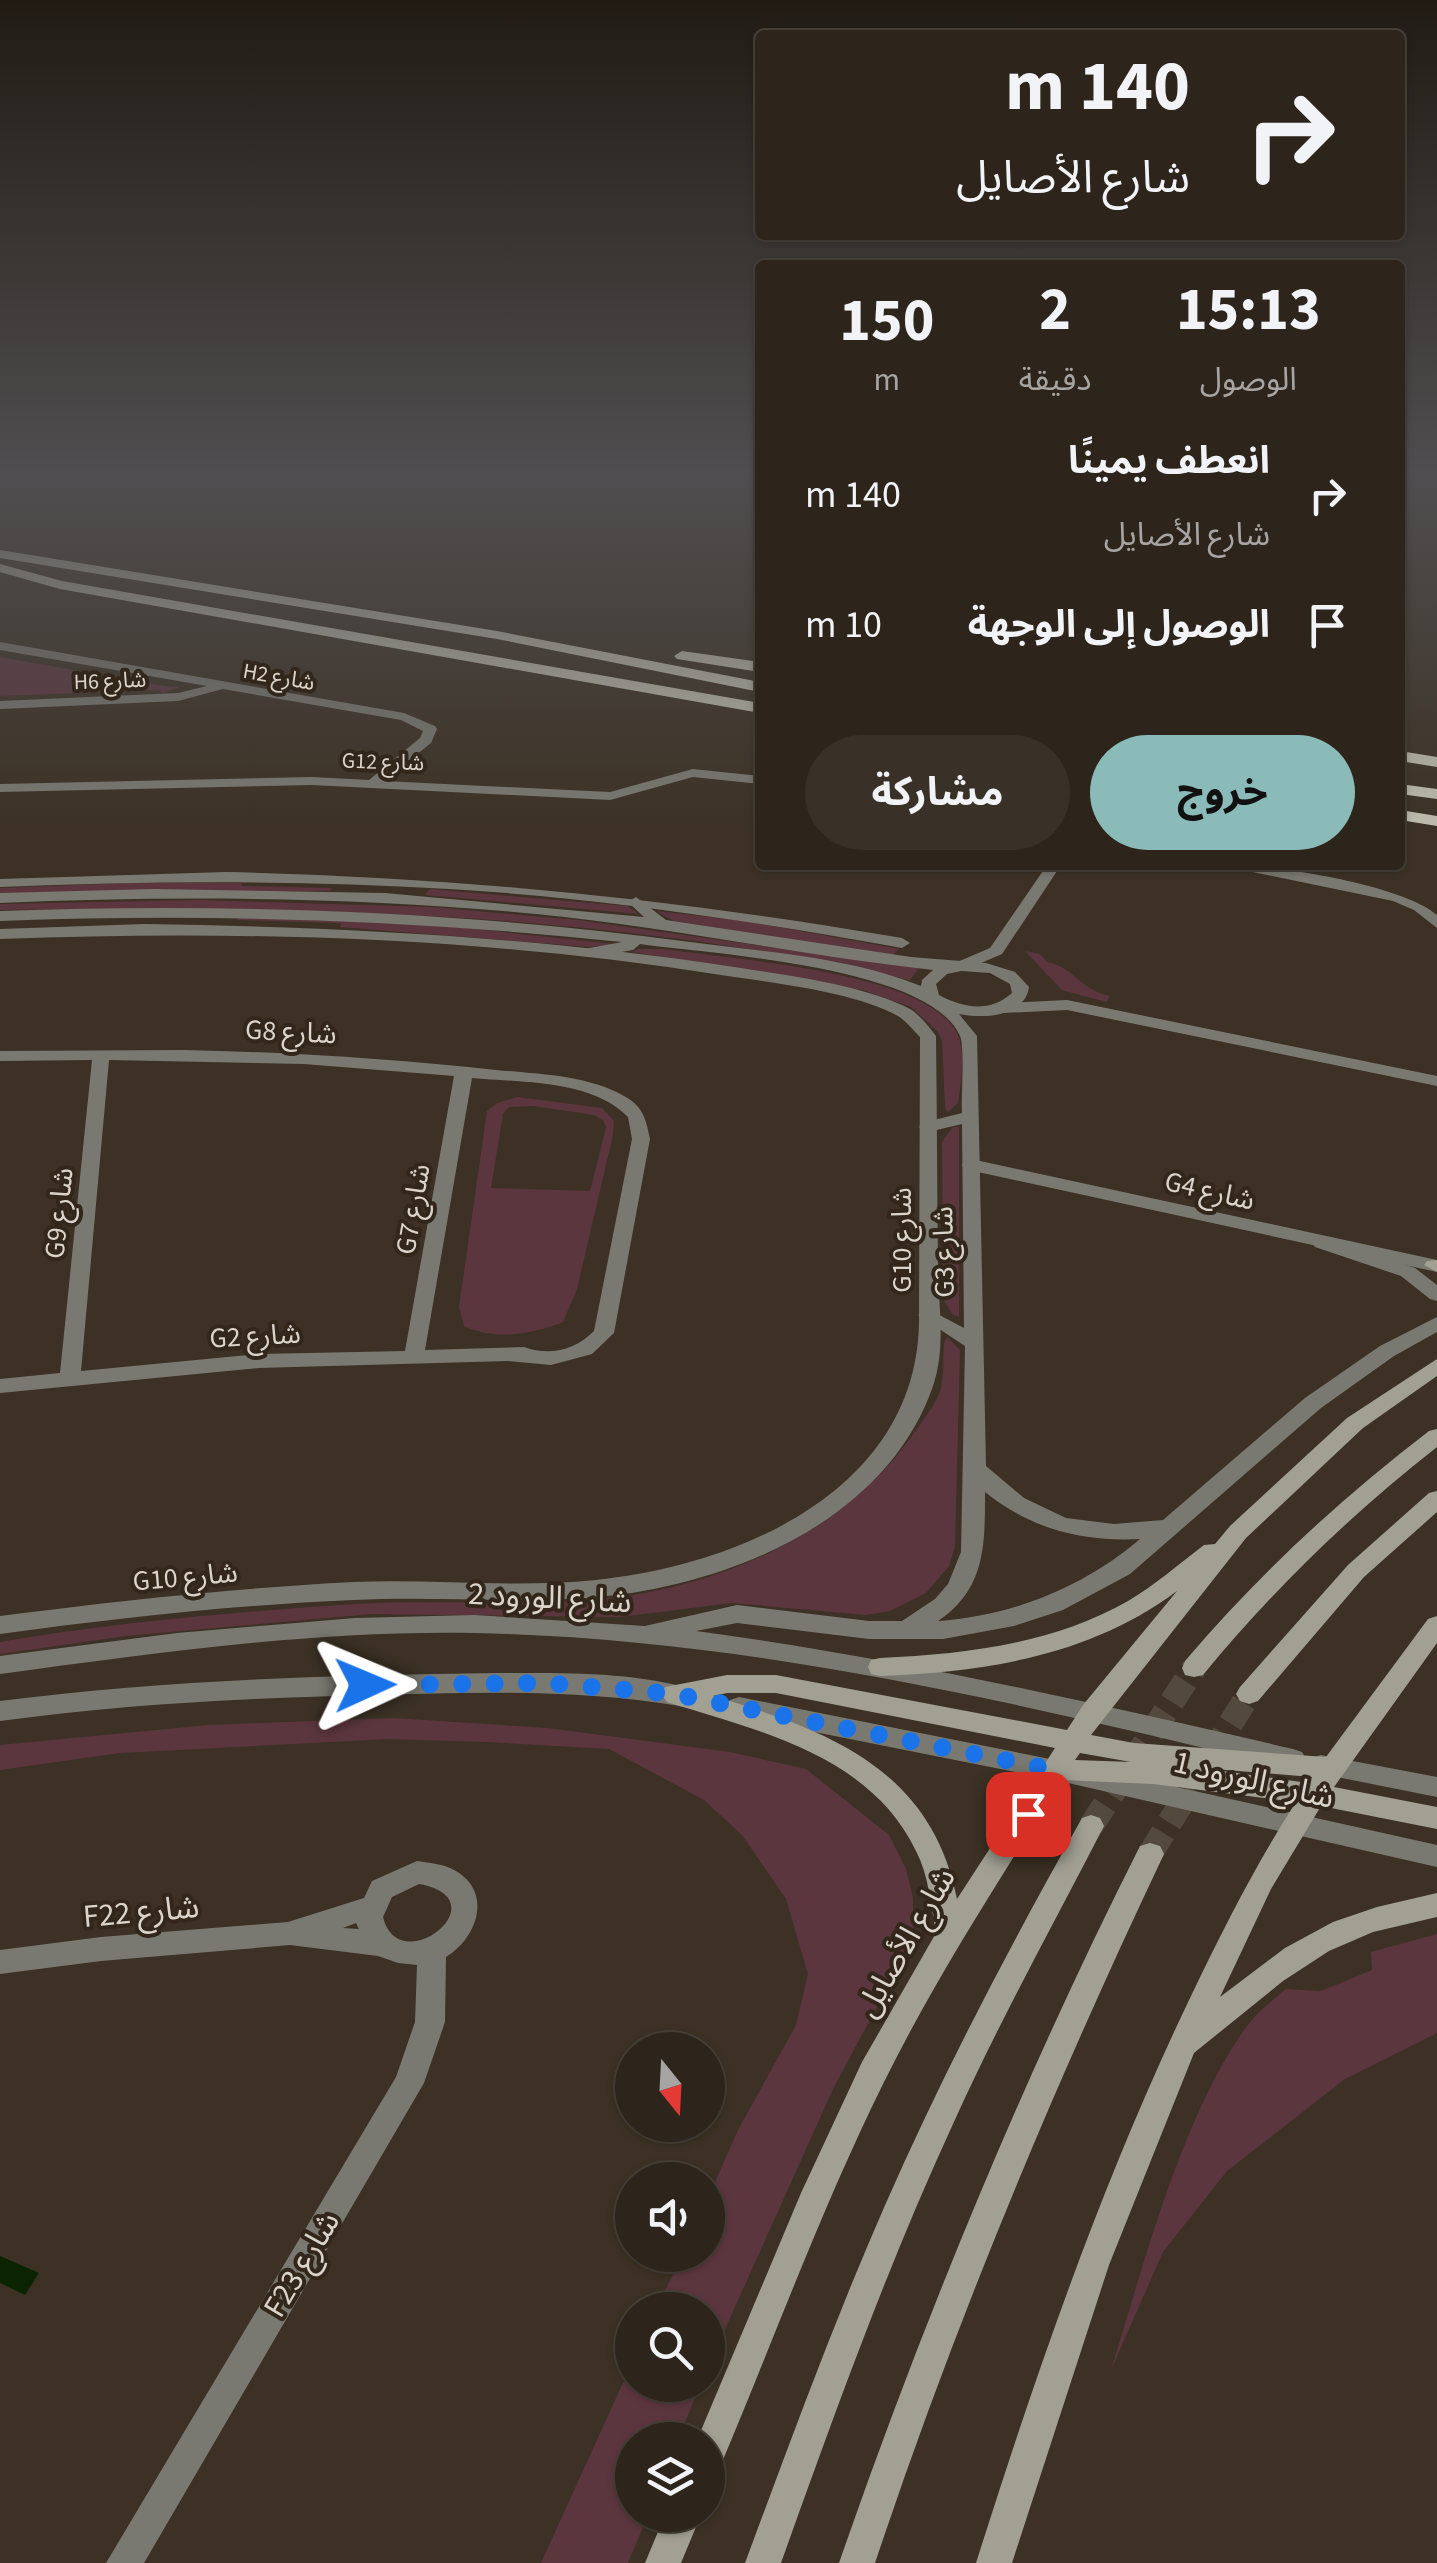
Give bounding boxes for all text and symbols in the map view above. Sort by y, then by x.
text: 140 m [1005,37,1190,137]
icon: right [1225,70,1355,200]
text: شارع الأصايل [956,146,1190,210]
text: 2 [1039,268,1071,353]
text: 15:13 [1176,268,1321,353]
text: 150 [839,279,934,364]
text: m [874,357,900,403]
text: دقيقة [1019,357,1092,403]
text: الوصول [1200,357,1297,403]
text: انعطف يمينًا [1068,434,1270,488]
text: 140 m [805,468,901,522]
icon: right [1300,468,1355,523]
text: شارع الأصايل [1104,512,1270,558]
text: 10 m [805,598,882,652]
text: الوصول إلى الوجهة [968,598,1270,652]
icon: arrive [1300,598,1355,653]
street label: H2 شارع [240,655,317,699]
street label: H6 شارع [73,664,147,698]
button: مشاركة [805,735,1070,850]
button: خروج [1090,735,1355,850]
street label: G12 شارع [341,745,425,779]
street label: G8 شارع [244,1010,338,1054]
street label: G7 شارع [385,1161,441,1258]
street label: G4 شارع [1161,1161,1259,1221]
street label: G9 شارع [34,1166,84,1261]
street label: G10 شارع [882,1187,922,1293]
street label: G3 شارع [923,1206,965,1298]
street label: G2 شارع [208,1314,302,1358]
street label: G10 شارع [131,1552,239,1602]
street label: شارع الورود 2 [467,1571,633,1625]
position arrow [313,1633,417,1737]
street label: شارع الورود 1 [1169,1739,1339,1821]
pin [986,1772,1071,1857]
icon: arrive [1001,1787,1056,1842]
street label: شارع الأصايل [844,1859,967,2026]
street label: F22 شارع [81,1884,201,1940]
north arrow [615,2032,725,2142]
map controls [615,2032,725,2532]
button: sound [615,2162,725,2272]
street label: F23 شارع [252,2203,352,2326]
button: search [615,2292,725,2402]
button: layers [615,2422,725,2532]

